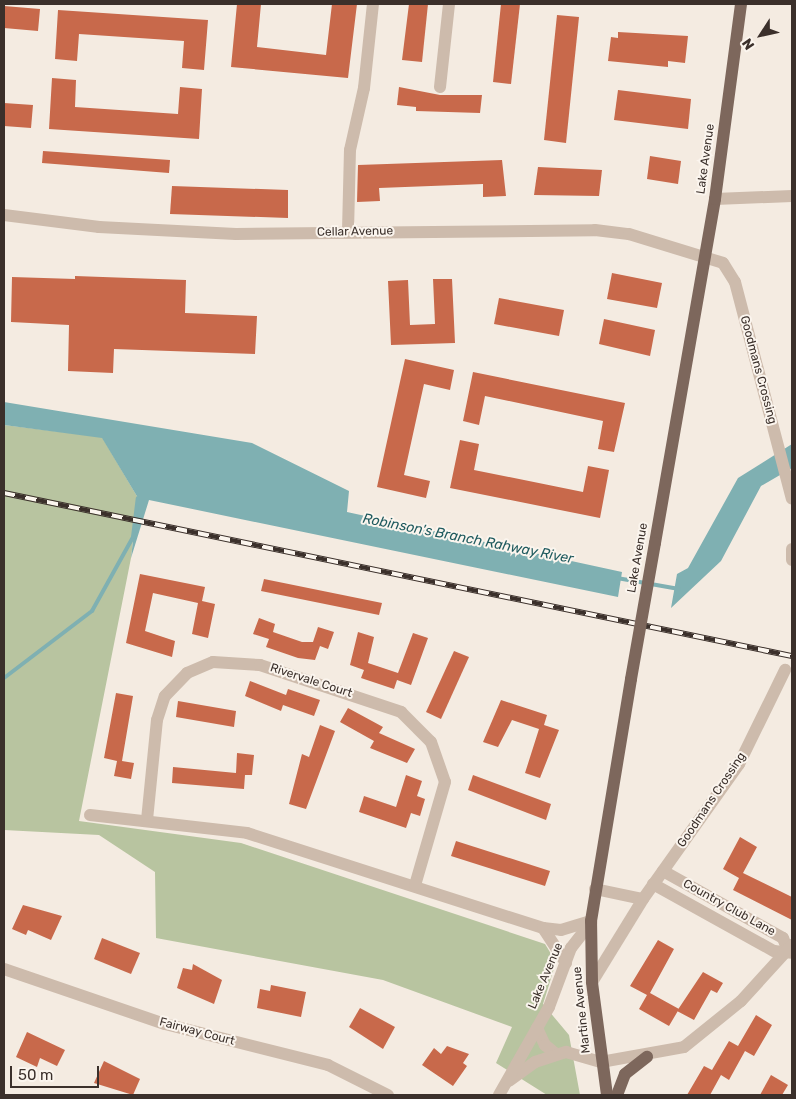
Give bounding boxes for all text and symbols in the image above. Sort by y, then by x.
north arrow [736,10,786,60]
text: N [738,35,758,53]
street label: Lake Avenue [694,123,718,195]
street label: Cellar Avenue [317,224,393,240]
street label: Goodmans Crossing [737,314,779,426]
water label: Robinson's Branch Rahway River [361,510,575,568]
street label: Lake Avenue [625,522,651,594]
street label: Rivervale Court [268,661,354,701]
street label: Goodmans Crossing [675,750,749,850]
street label: Country Club Lane [680,877,778,939]
street label: Lake Avenue [526,941,566,1011]
street label: Martine Avenue [570,966,594,1054]
street label: Fairway Court [158,1015,236,1049]
scale bar [12,1056,101,1088]
text: 50 m [18,1066,53,1084]

